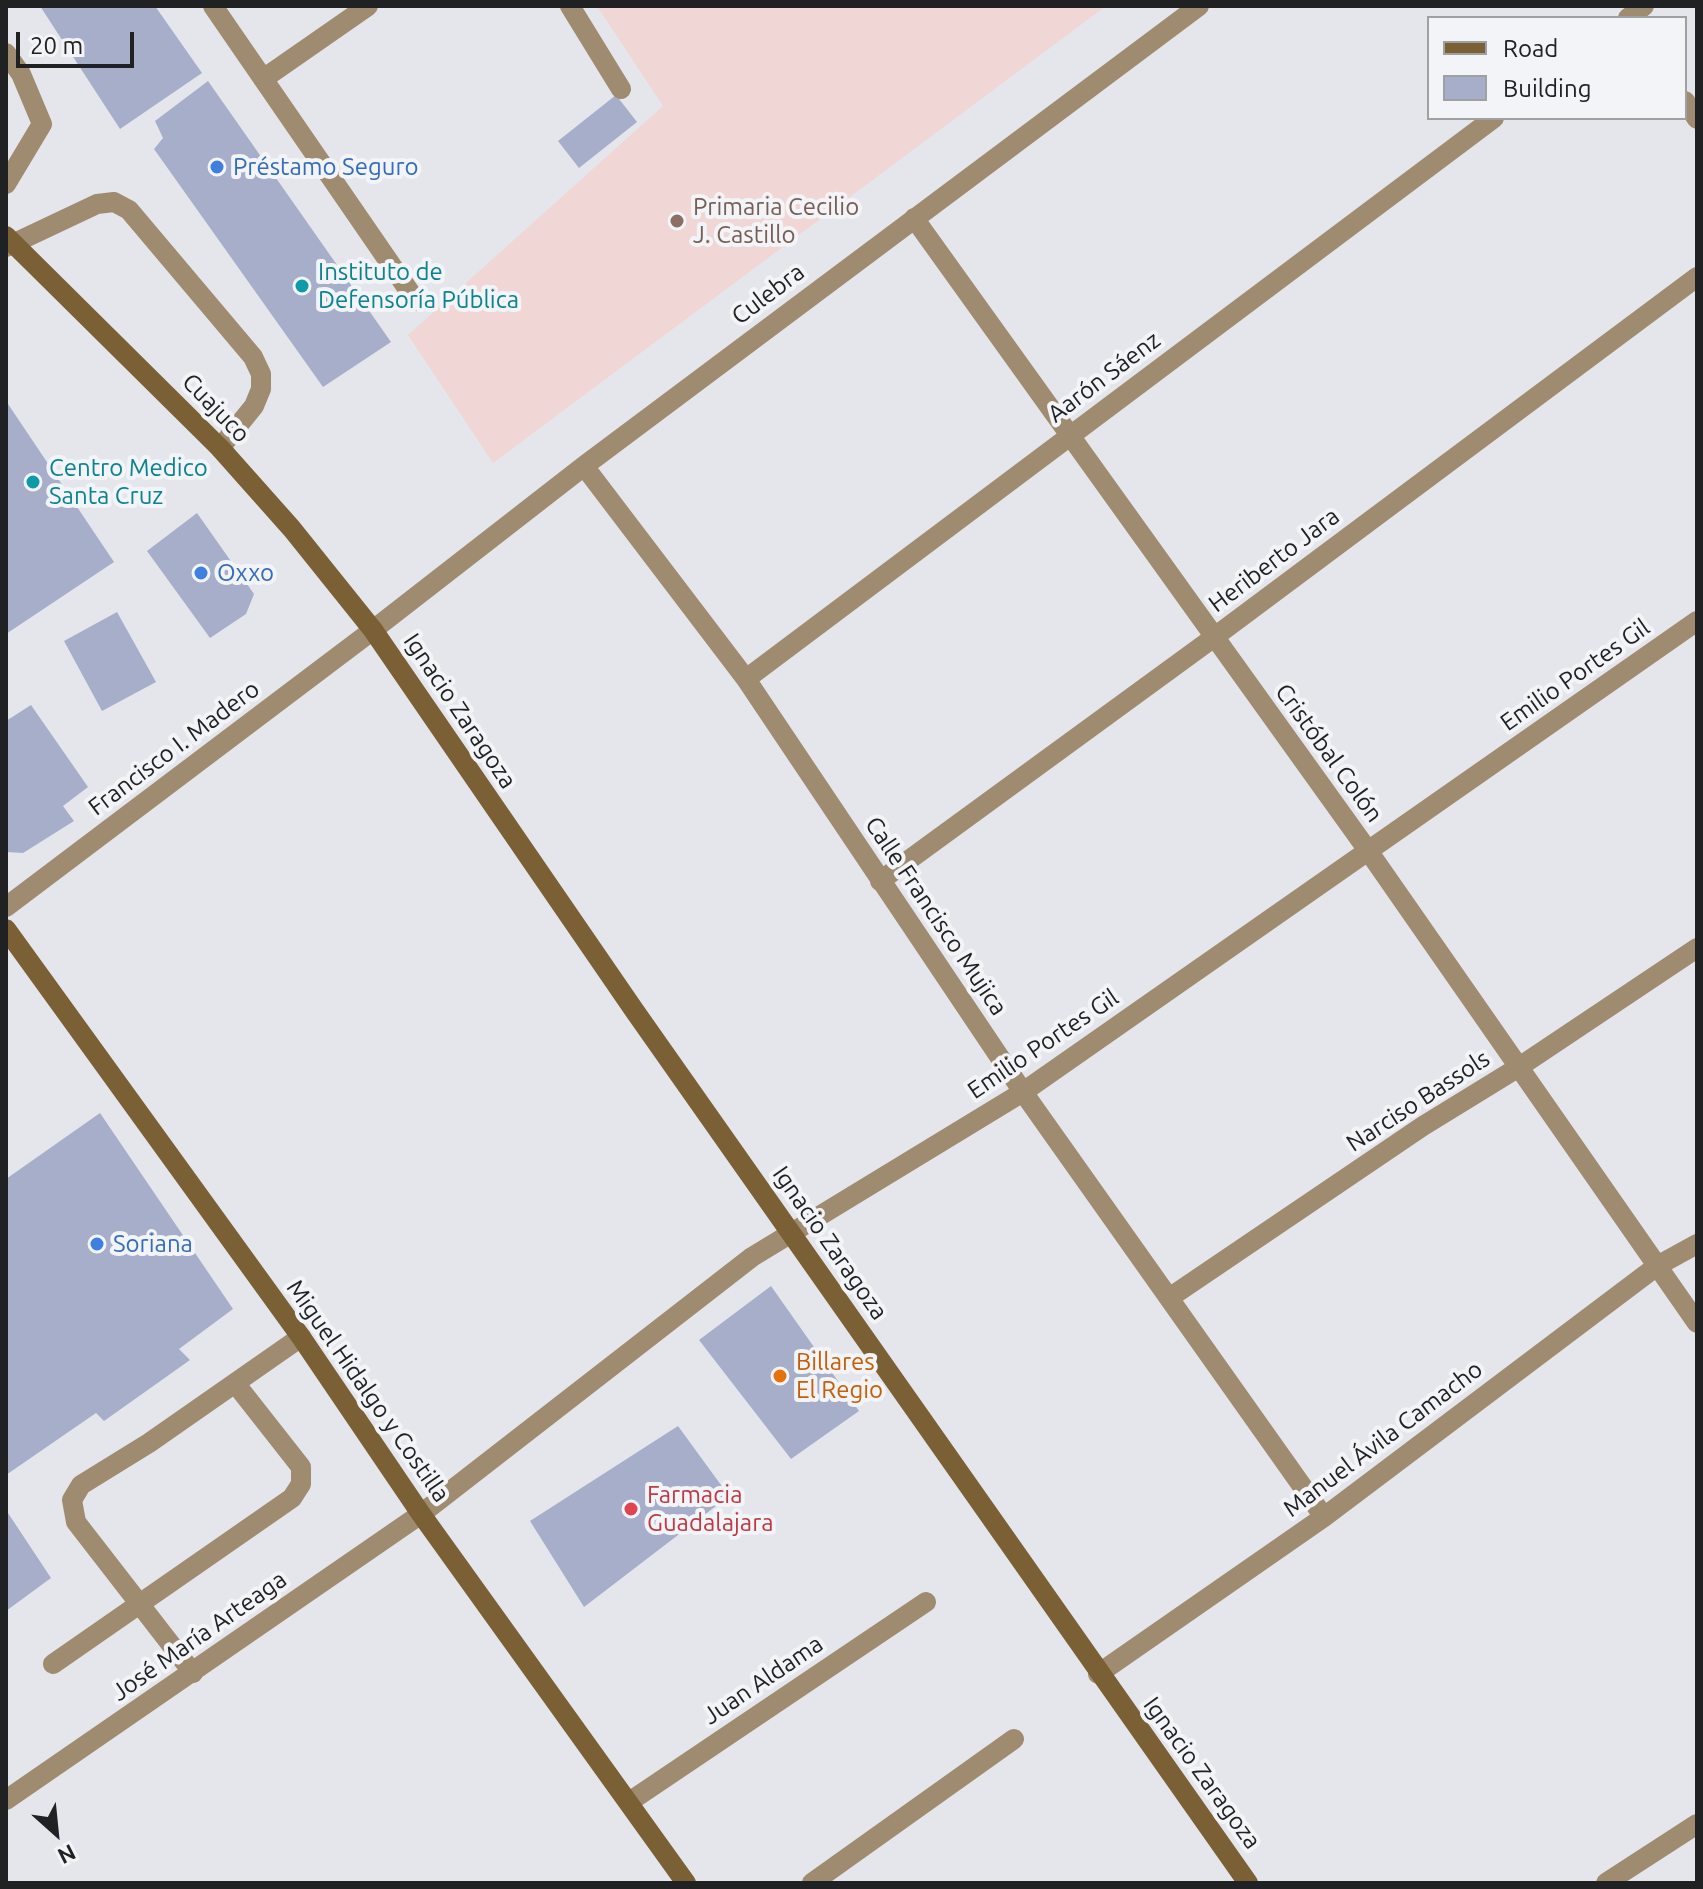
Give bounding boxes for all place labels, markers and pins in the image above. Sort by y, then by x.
place label: Préstamo Seguro [233,153,418,181]
marker: Préstamo Seguro [208,158,226,176]
place label: Primaria Cecilio J. Castillo [693,193,859,249]
marker: Primaria Cecilio J. Castillo [668,212,686,230]
place label: Instituto de Defensoría Pública [318,258,519,314]
marker: Instituto de Defensoría Pública [293,277,311,295]
place label: Centro Medico Santa Cruz [49,454,208,510]
marker: Centro Medico Santa Cruz [24,473,42,491]
place label: Oxxo [217,559,274,587]
marker: Oxxo [192,564,210,582]
place label: Soriana [113,1230,193,1258]
marker: Soriana [88,1235,106,1253]
place label: Billares El Regio [796,1348,883,1404]
marker: Billares El Regio [771,1367,789,1385]
place label: Farmacia Guadalajara [647,1481,774,1537]
marker: Farmacia Guadalajara [622,1500,640,1518]

